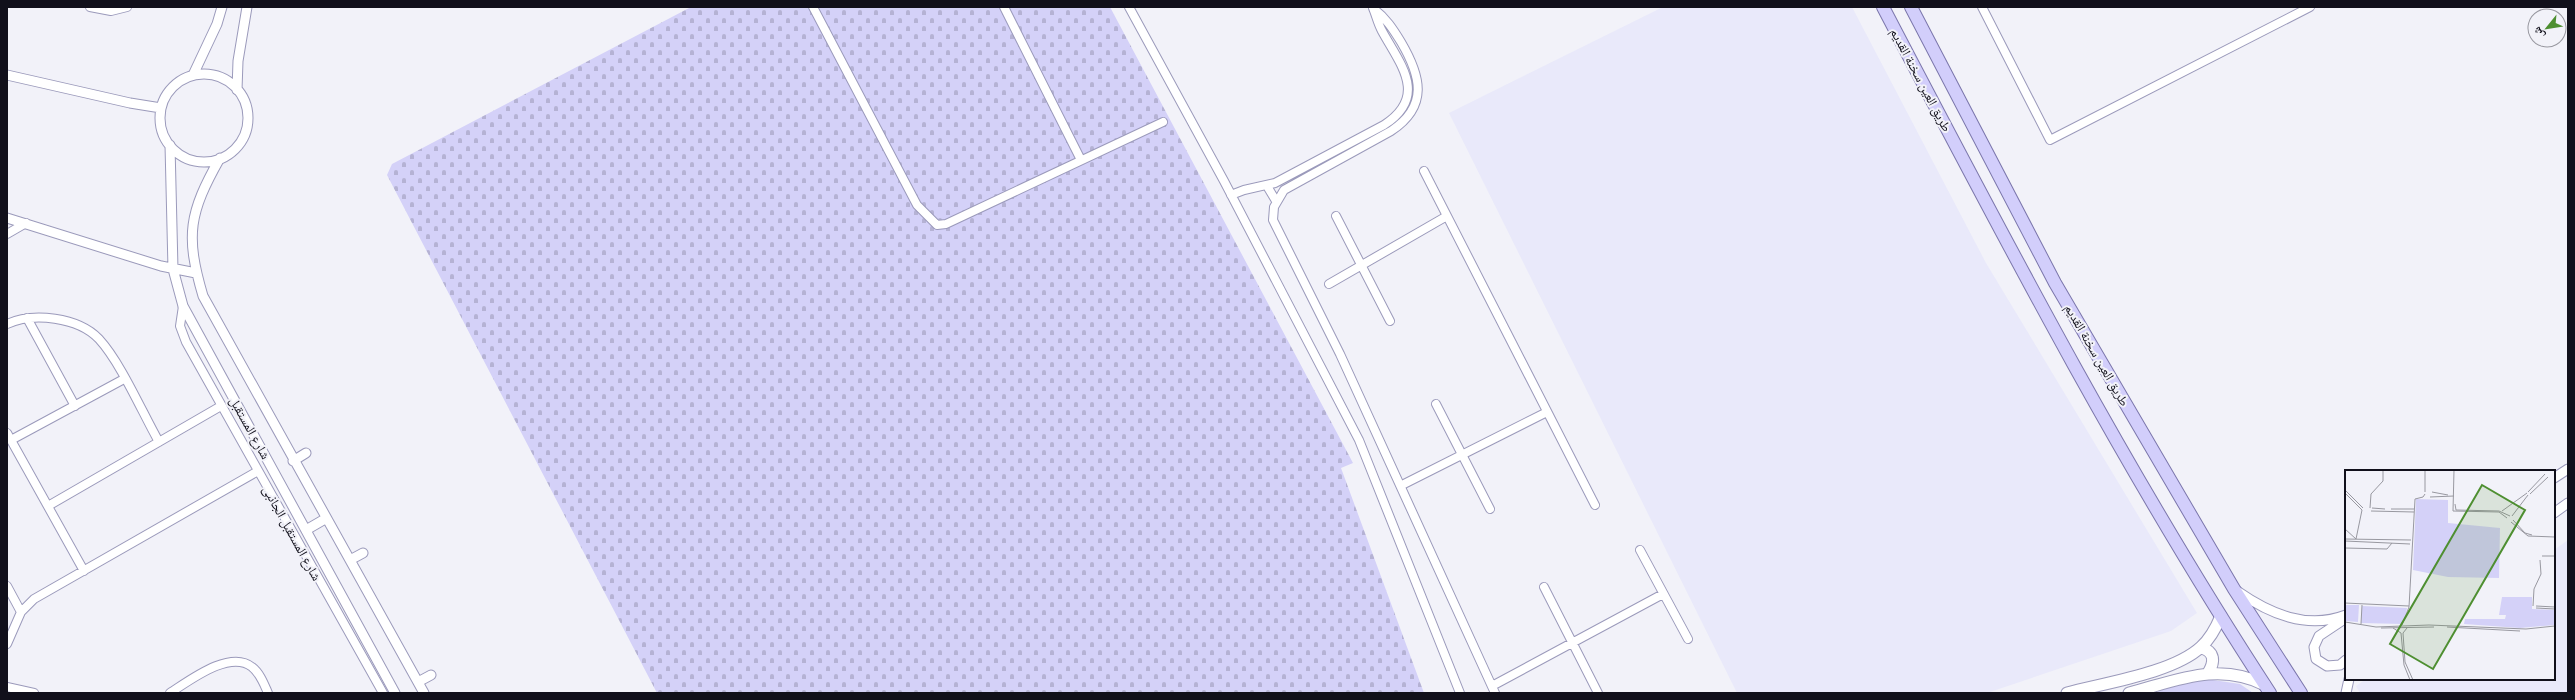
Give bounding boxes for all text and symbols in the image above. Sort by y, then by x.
north arrow [2527,8,2567,48]
text: ش [2530,24,2548,41]
street label: طريق العين سخنة القديم [1886,26,1955,135]
street label: طريق العين سخنة القديم [2061,301,2132,409]
street label: شارع المستقبل [225,394,273,463]
inset map [2345,470,2555,680]
street label: شارع المستقبل الجانبى [258,483,324,584]

